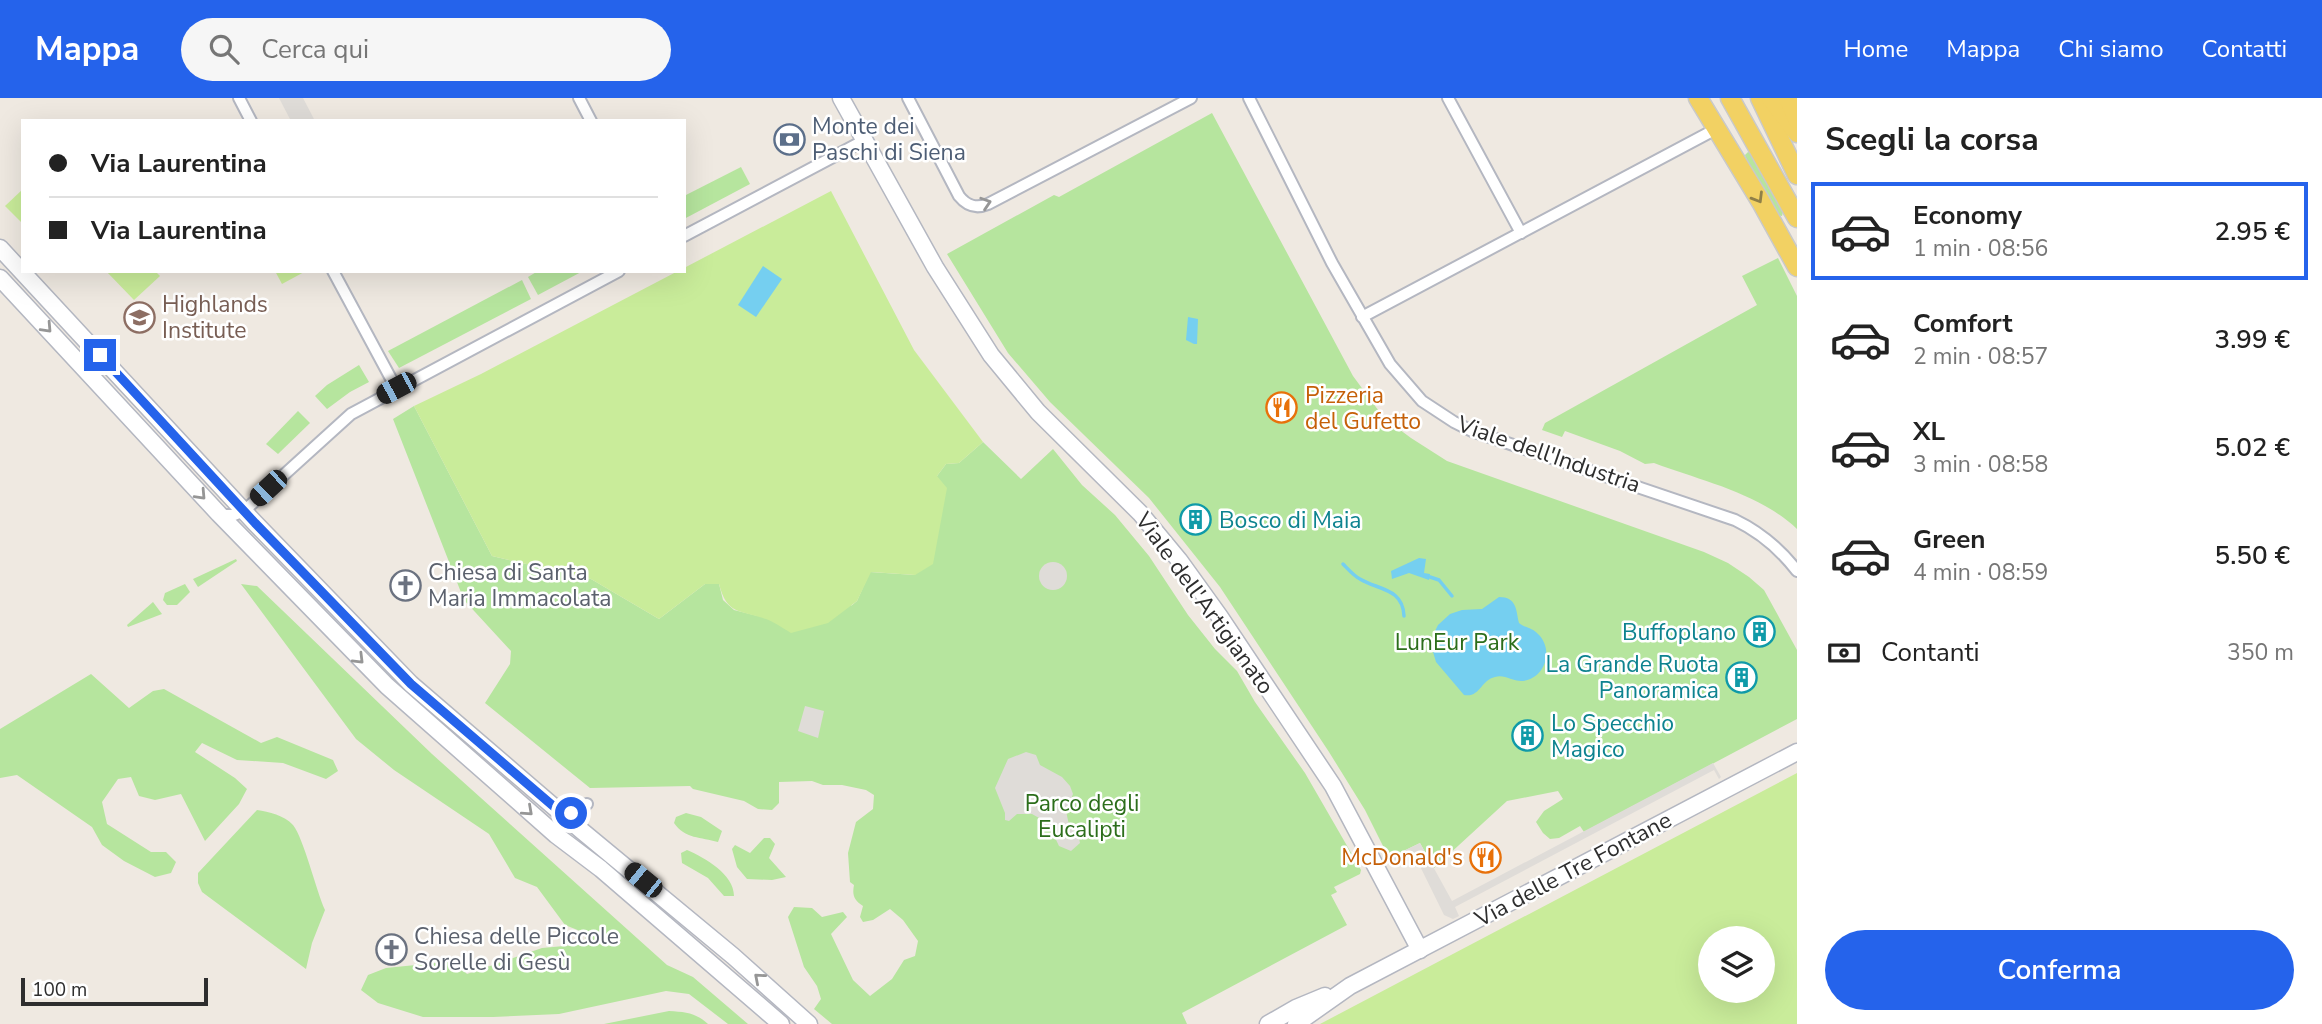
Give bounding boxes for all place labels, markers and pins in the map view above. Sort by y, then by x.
place label: Monte dei Paschi di Siena [812,111,966,168]
bank icon: Monte dei Paschi di Siena [772,122,806,156]
place label: Highlands Institute [162,289,268,346]
school or university icon: Highlands Institute [122,300,156,334]
place label: Pizzeria del Gufetto [1305,380,1421,437]
restaurant icon: Pizzeria del Gufetto [1265,391,1299,425]
building icon: Bosco di Maia [1179,503,1213,537]
place label: Bosco di Maia [1219,505,1362,536]
place label: Chiesa di Santa Maria Immacolata [428,557,611,614]
church icon: Chiesa di Santa Maria Immacolata [388,568,422,602]
building icon: Buffoplano [1742,615,1776,649]
place label: Buffoplano [1622,617,1736,648]
place label: La Grande Ruota Panoramica [1546,649,1719,706]
building icon: La Grande Ruota Panoramica [1725,660,1759,694]
place label: Lo Specchio Magico [1551,708,1674,765]
building icon: Lo Specchio Magico [1511,719,1545,753]
restaurant icon: McDonald's [1469,840,1503,874]
place label: McDonald's [1341,842,1463,873]
place label: Chiesa delle Piccole Sorelle di Gesù [414,921,619,978]
church icon: Chiesa delle Piccole Sorelle di Gesù [374,932,408,966]

